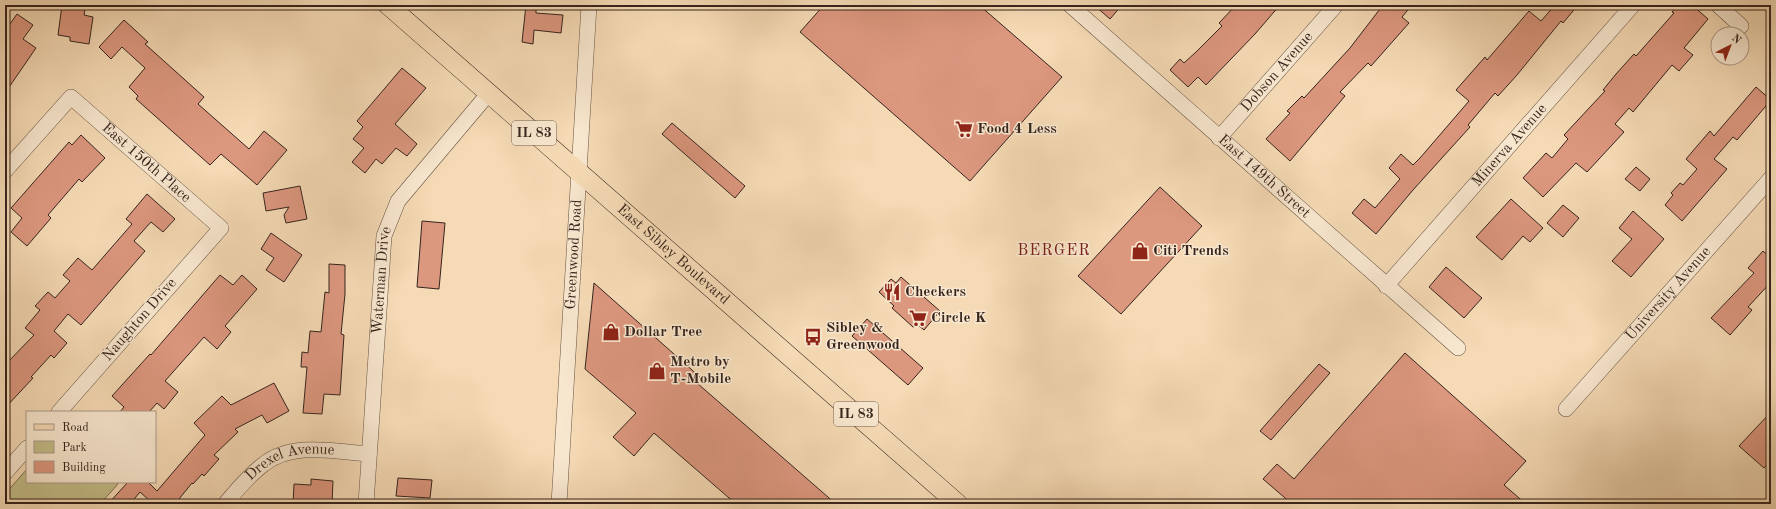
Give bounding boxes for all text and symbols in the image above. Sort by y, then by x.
north arrow [1710,26,1750,66]
street label: Dobson Avenue [1238,29,1316,115]
text: N [1729,33,1743,47]
street label: Minerva Avenue [1469,101,1550,190]
supermarket icon: Food 4 Less [954,119,974,139]
street label: East 150th Place [99,120,194,205]
road number: IL 83 [512,121,556,145]
place label: Food 4 Less [977,122,1057,137]
street label: East 149th Street [1215,132,1313,221]
street label: Greenwood Road [563,199,585,310]
street label: East Sibley Boulevard [614,202,732,308]
street label: Waterman Drive [370,224,395,335]
shop icon: Citi Trends [1130,241,1150,261]
district label: BERGER [1017,243,1091,259]
place label: Citi Trends [1153,244,1229,259]
street label: University Avenue [1623,244,1714,344]
street label: Naughton Drive [100,276,180,364]
restaurant icon: Checkers [882,282,902,302]
place label: Checkers [905,285,966,300]
supermarket icon: Circle K [908,308,928,328]
place label: Circle K [931,311,987,326]
place label: Sibley & Greenwood [826,321,900,353]
shop icon: Dollar Tree [601,322,621,342]
place label: Dollar Tree [624,325,702,340]
bus stop icon: Sibley & Greenwood [803,327,823,347]
place label: Metro by T-Mobile [670,355,731,387]
shop icon: Metro by T-Mobile [647,361,667,381]
road number: IL 83 [834,402,878,426]
legend [26,411,156,483]
text: Road [62,422,89,434]
text: Park [62,442,87,454]
street label: Drexel Avenue [243,442,335,484]
text: Building [62,462,106,474]

